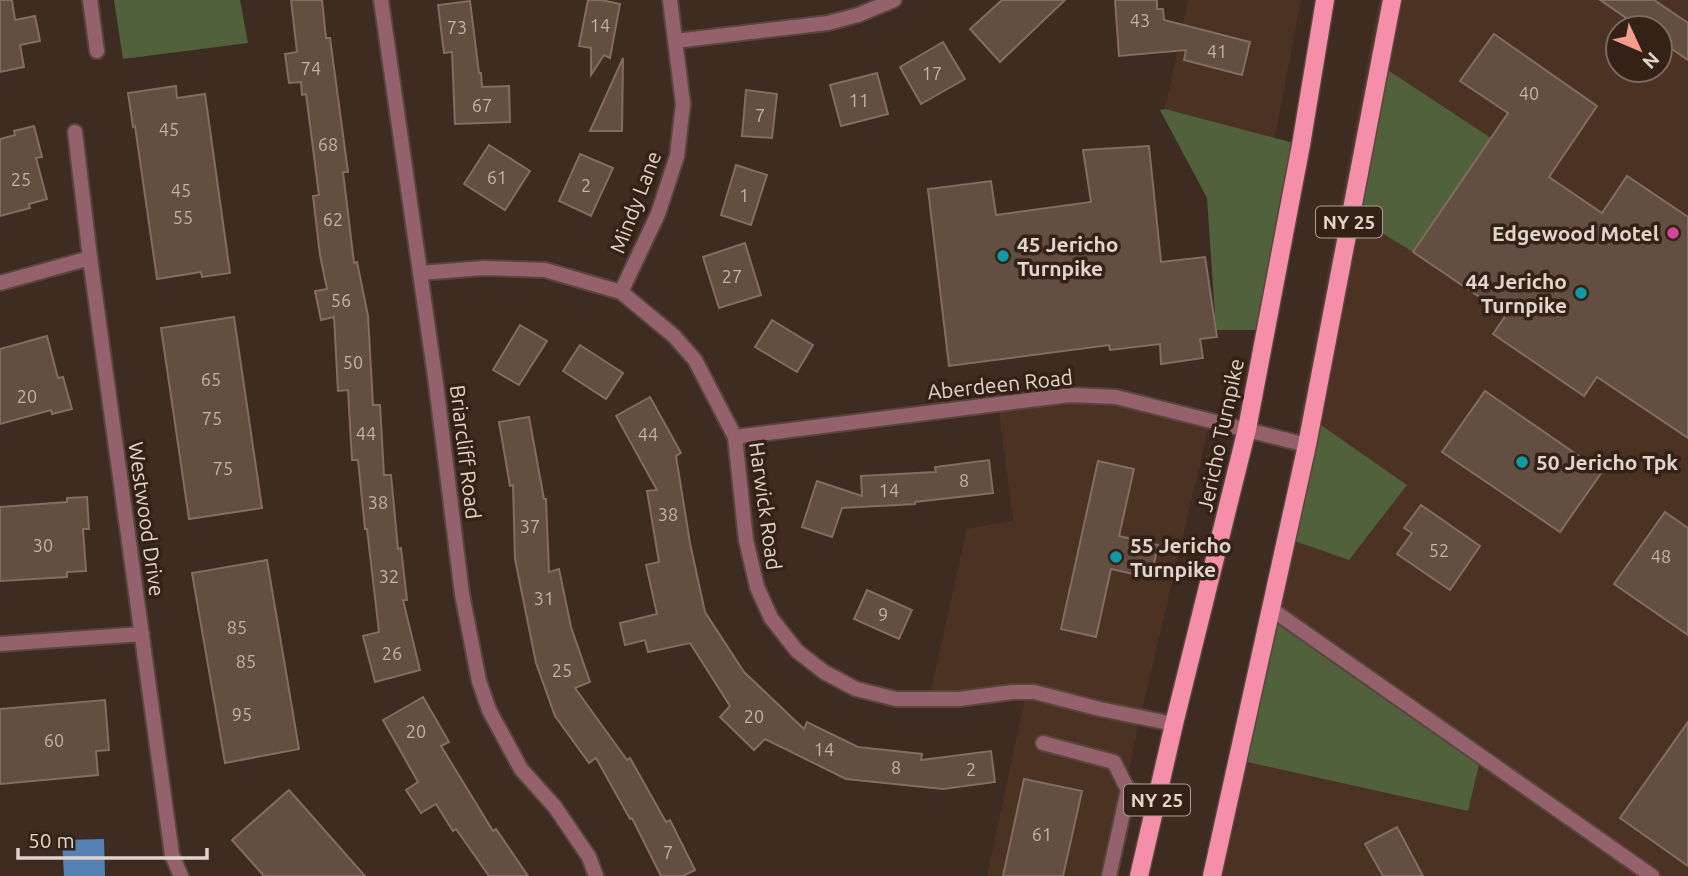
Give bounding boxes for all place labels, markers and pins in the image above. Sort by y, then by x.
place label: Edgewood Motel [1492,221,1659,245]
marker: Edgewood Motel [1665,225,1681,241]
place label: 45 Jericho Turnpike [1017,232,1118,280]
marker: 45 Jericho Turnpike [995,248,1011,264]
place label: 44 Jericho Turnpike [1466,269,1567,317]
marker: 44 Jericho Turnpike [1573,285,1589,301]
place label: 50 Jericho Tpk [1536,450,1678,474]
marker: 50 Jericho Tpk [1514,454,1530,470]
place label: 55 Jericho Turnpike [1130,533,1231,581]
marker: 55 Jericho Turnpike [1108,549,1124,565]

